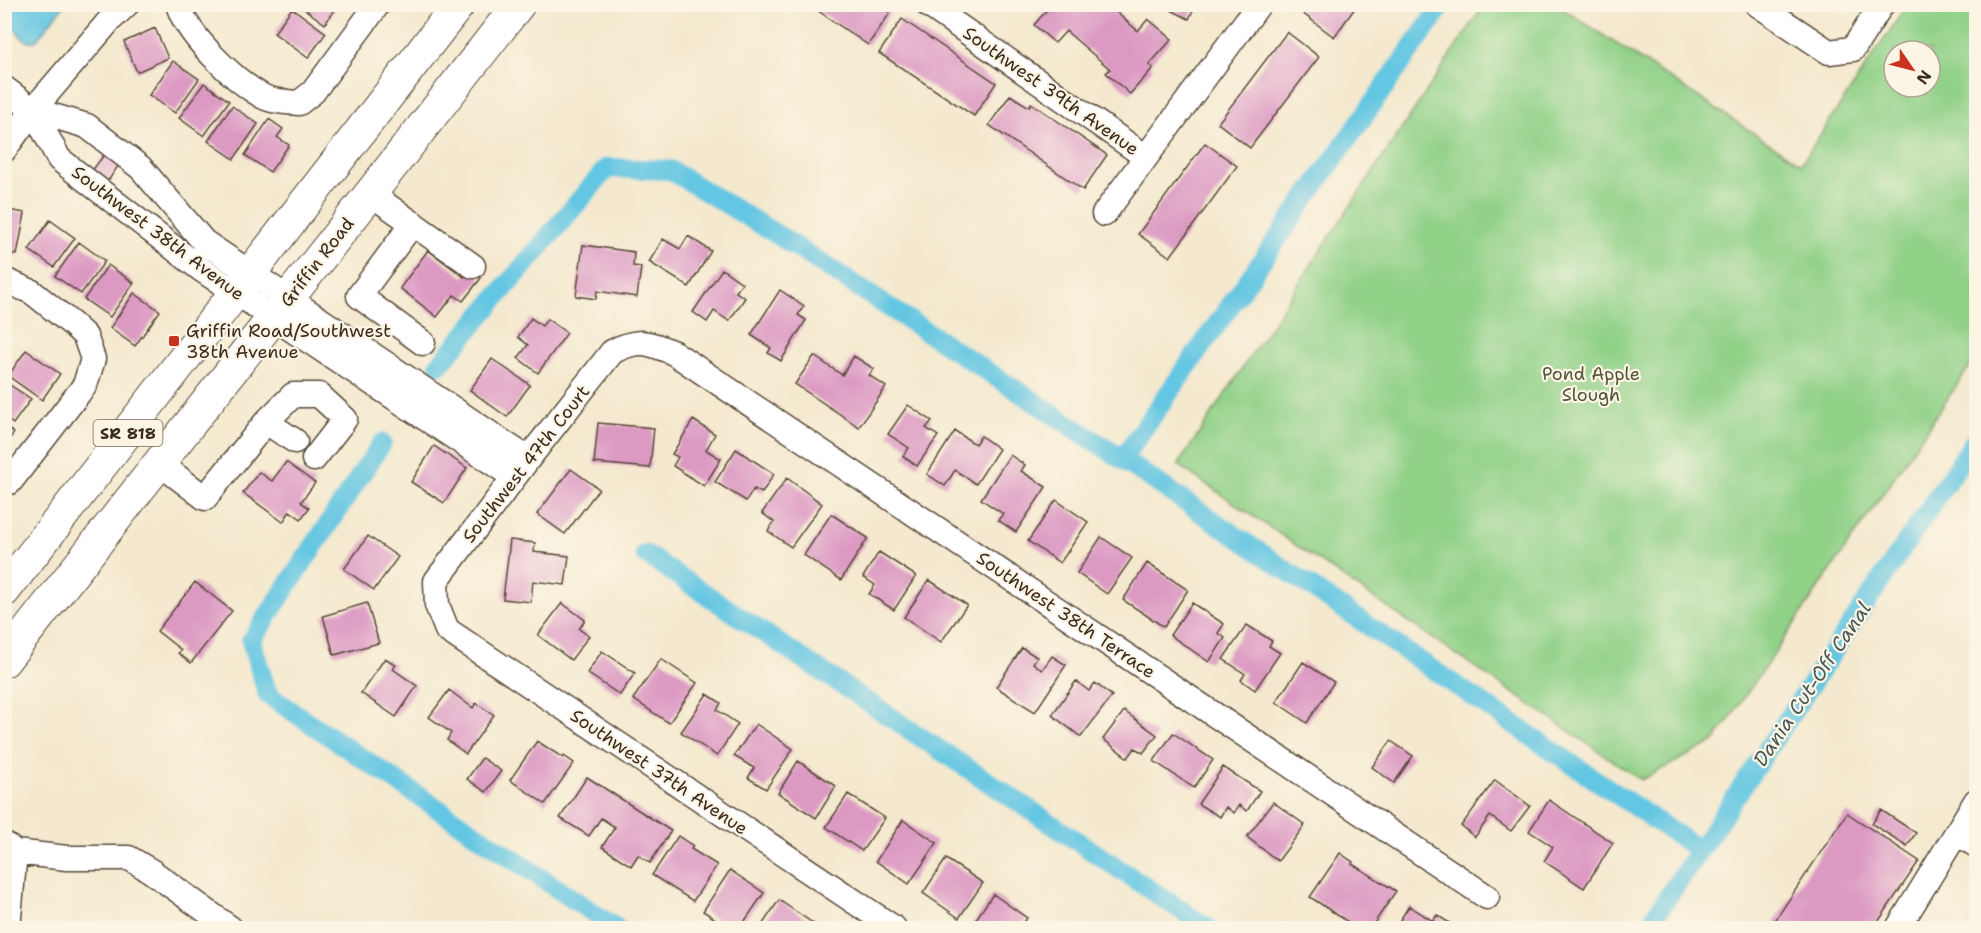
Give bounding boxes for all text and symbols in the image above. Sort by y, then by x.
street label: Southwest 39th Avenue [958,21,1144,161]
north arrow [1882,39,1942,99]
text: N [1912,66,1936,89]
street label: Southwest 38th Avenue [67,160,249,306]
street label: Griffin Road [274,212,360,312]
place label: Griffin Road/Southwest 38th Avenue [186,319,391,364]
marker: Griffin Road/Southwest 38th Avenue [167,334,181,348]
park label: Pond Apple Slough [1542,362,1640,407]
street label: Southwest 47th Court [457,380,595,548]
road number: SR 818 [94,420,162,446]
street label: Southwest 38th Terrace [972,546,1160,684]
water label: Dania Cut-Off Canal [1747,597,1877,771]
street label: Southwest 37th Avenue [566,704,752,840]

